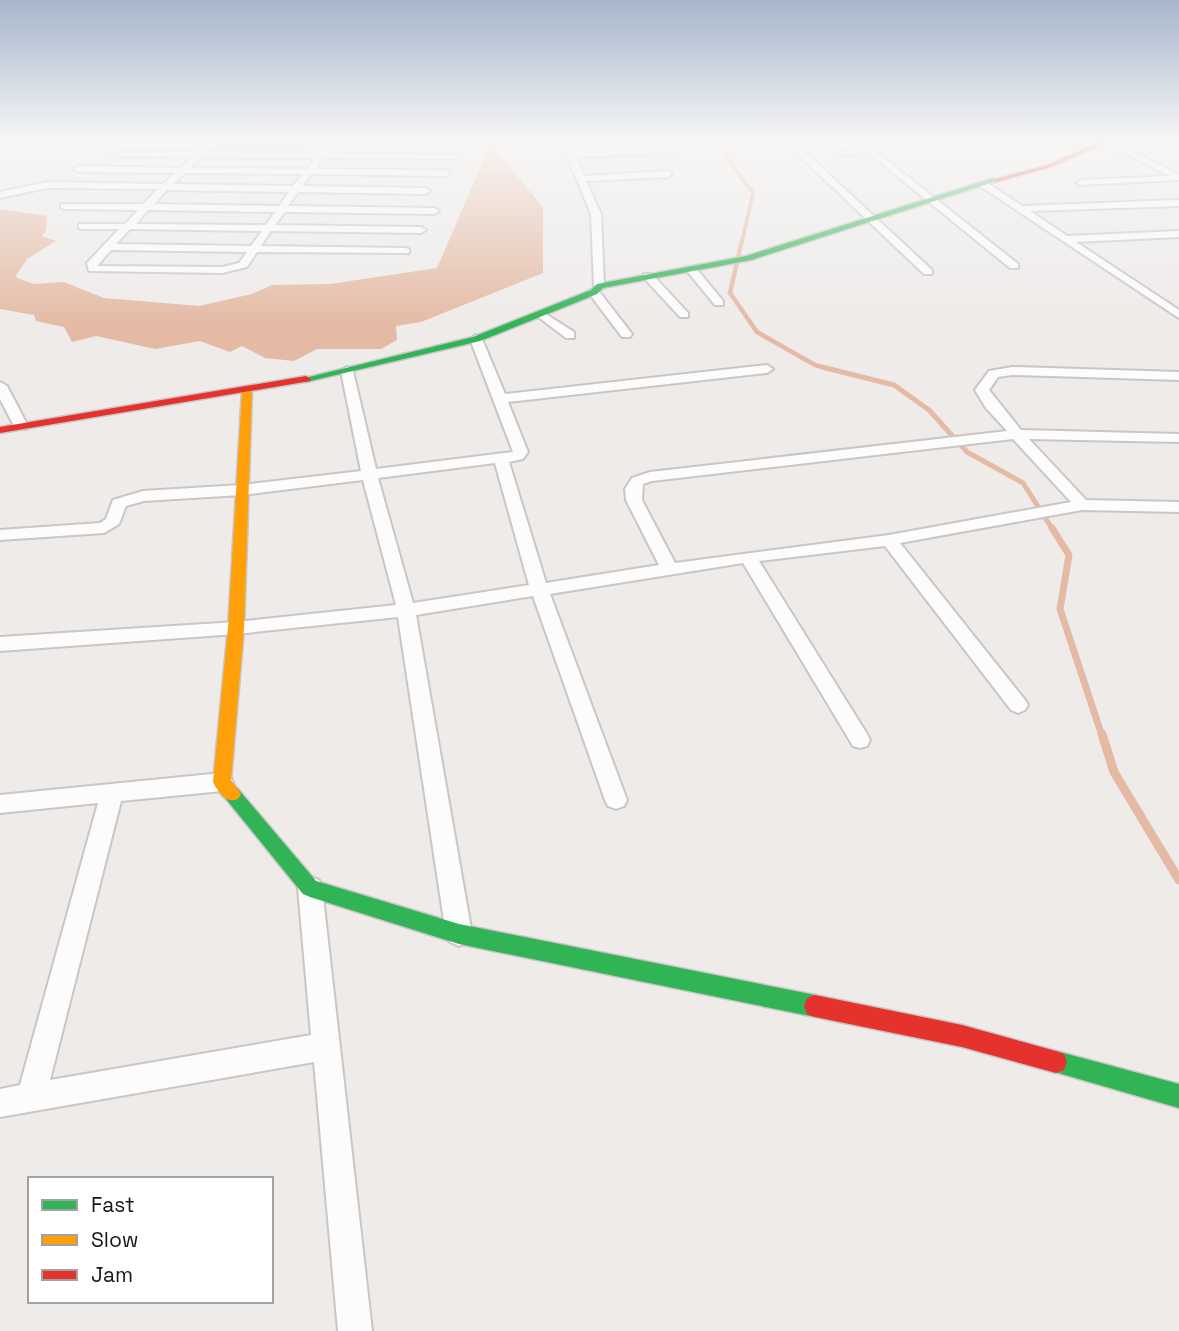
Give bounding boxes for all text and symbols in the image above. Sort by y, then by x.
legend [28,1177,273,1303]
text: Fast [91,1191,135,1218]
text: Slow [91,1226,139,1253]
text: Jam [91,1261,133,1288]

